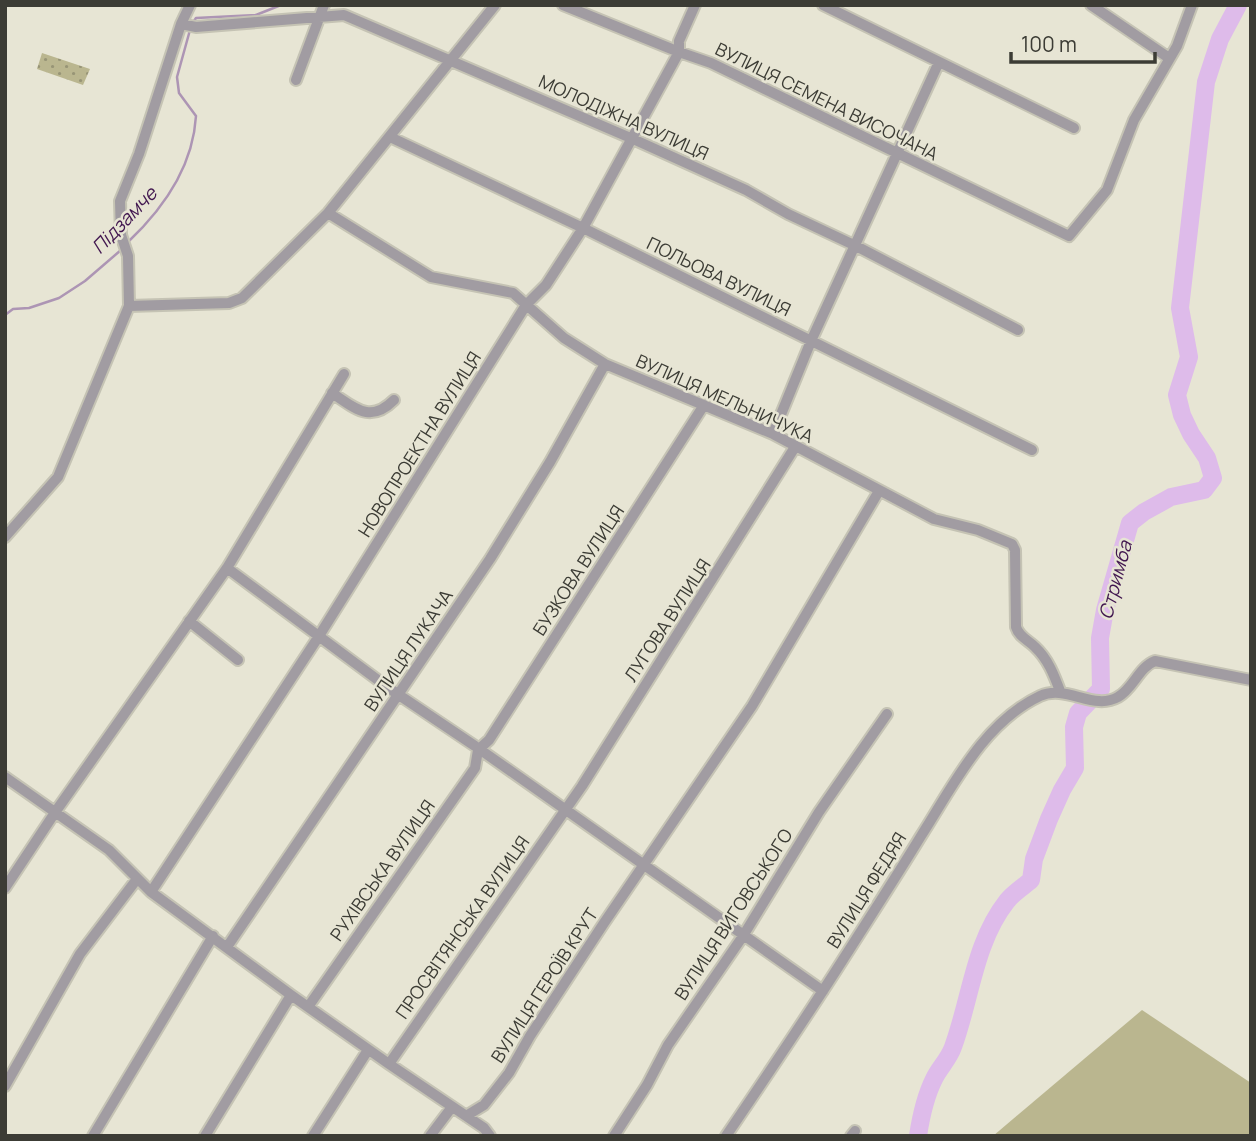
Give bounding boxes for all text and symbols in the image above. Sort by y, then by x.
scale bar [1011,21,1154,65]
text: 100 m [1021,30,1077,58]
street label: ВУЛИЦЯ СЕМЕНА ВИСОЧАНА [712,36,943,166]
street label: МОЛОДІЖНА ВУЛИЦЯ [535,69,713,165]
water label: Підзамче [86,180,164,259]
street label: ПОЛЬОВА ВУЛИЦЯ [643,231,795,321]
street label: НОВОПРОЕКТНА ВУЛИЦЯ [352,347,486,541]
street label: ВУЛИЦЯ МЕЛЬНИЧУКА [633,348,818,448]
street label: БУЗКОВА ВУЛИЦЯ [527,500,629,640]
water label: Стримба [1092,537,1138,622]
street label: ЛУГОВА ВУЛИЦЯ [618,554,716,686]
street label: ВУЛИЦЯ ЛУКАЧА [358,584,458,716]
street label: РУХІВСЬКА ВУЛИЦЯ [324,795,440,945]
street label: ВУЛИЦЯ ВИГОВСЬКОГО [669,824,797,1004]
street label: ВУЛИЦЯ ФЕДЯЯ [821,828,911,952]
street label: ПРОСВІТЯНСЬКА ВУЛИЦЯ [390,831,534,1023]
street label: ВУЛИЦЯ ГЕРОЇВ КРУТ [485,903,603,1067]

